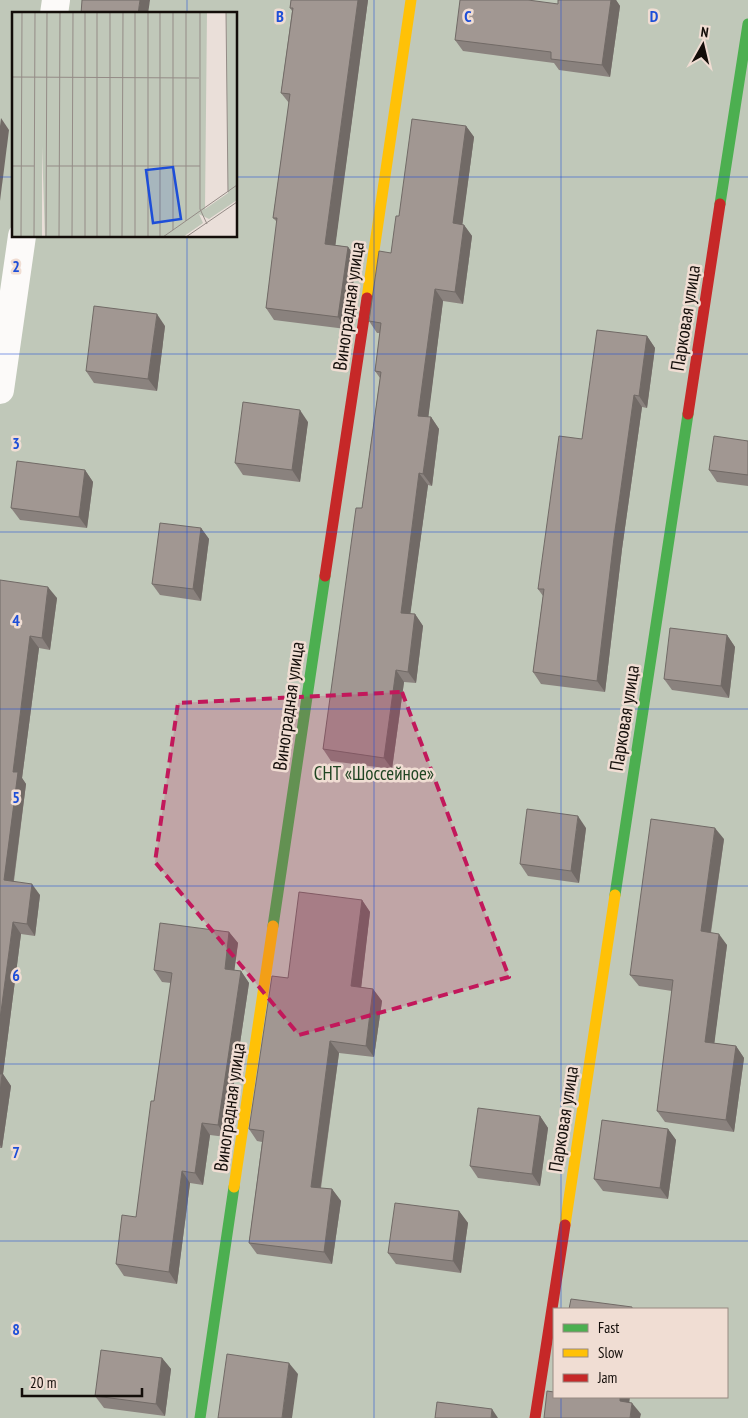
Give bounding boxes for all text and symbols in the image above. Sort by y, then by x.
text: B [276,6,284,26]
text: C [464,6,472,26]
text: D [650,6,659,26]
inset map [12,12,238,238]
north arrow [678,20,728,70]
text: N [700,23,710,42]
street label: Виноградная улица [327,240,369,372]
text: 2 [12,256,20,276]
street label: Парковая улица [665,263,705,373]
text: 3 [12,433,20,453]
text: 4 [12,610,20,630]
street label: Виноградная улица [267,640,309,772]
street label: Парковая улица [604,663,644,773]
park label: СНТ «Шоссейное» [314,761,434,785]
text: 5 [12,787,20,807]
text: 6 [12,965,20,985]
street label: Виноградная улица [208,1041,250,1173]
street label: Парковая улица [543,1064,583,1174]
text: 7 [12,1142,20,1162]
legend [553,1308,728,1398]
text: Fast [598,1318,619,1337]
text: 8 [12,1319,20,1339]
text: Slow [598,1343,623,1362]
scale bar [22,1366,142,1398]
text: Jam [597,1368,617,1387]
text: 20 m [30,1373,56,1392]

